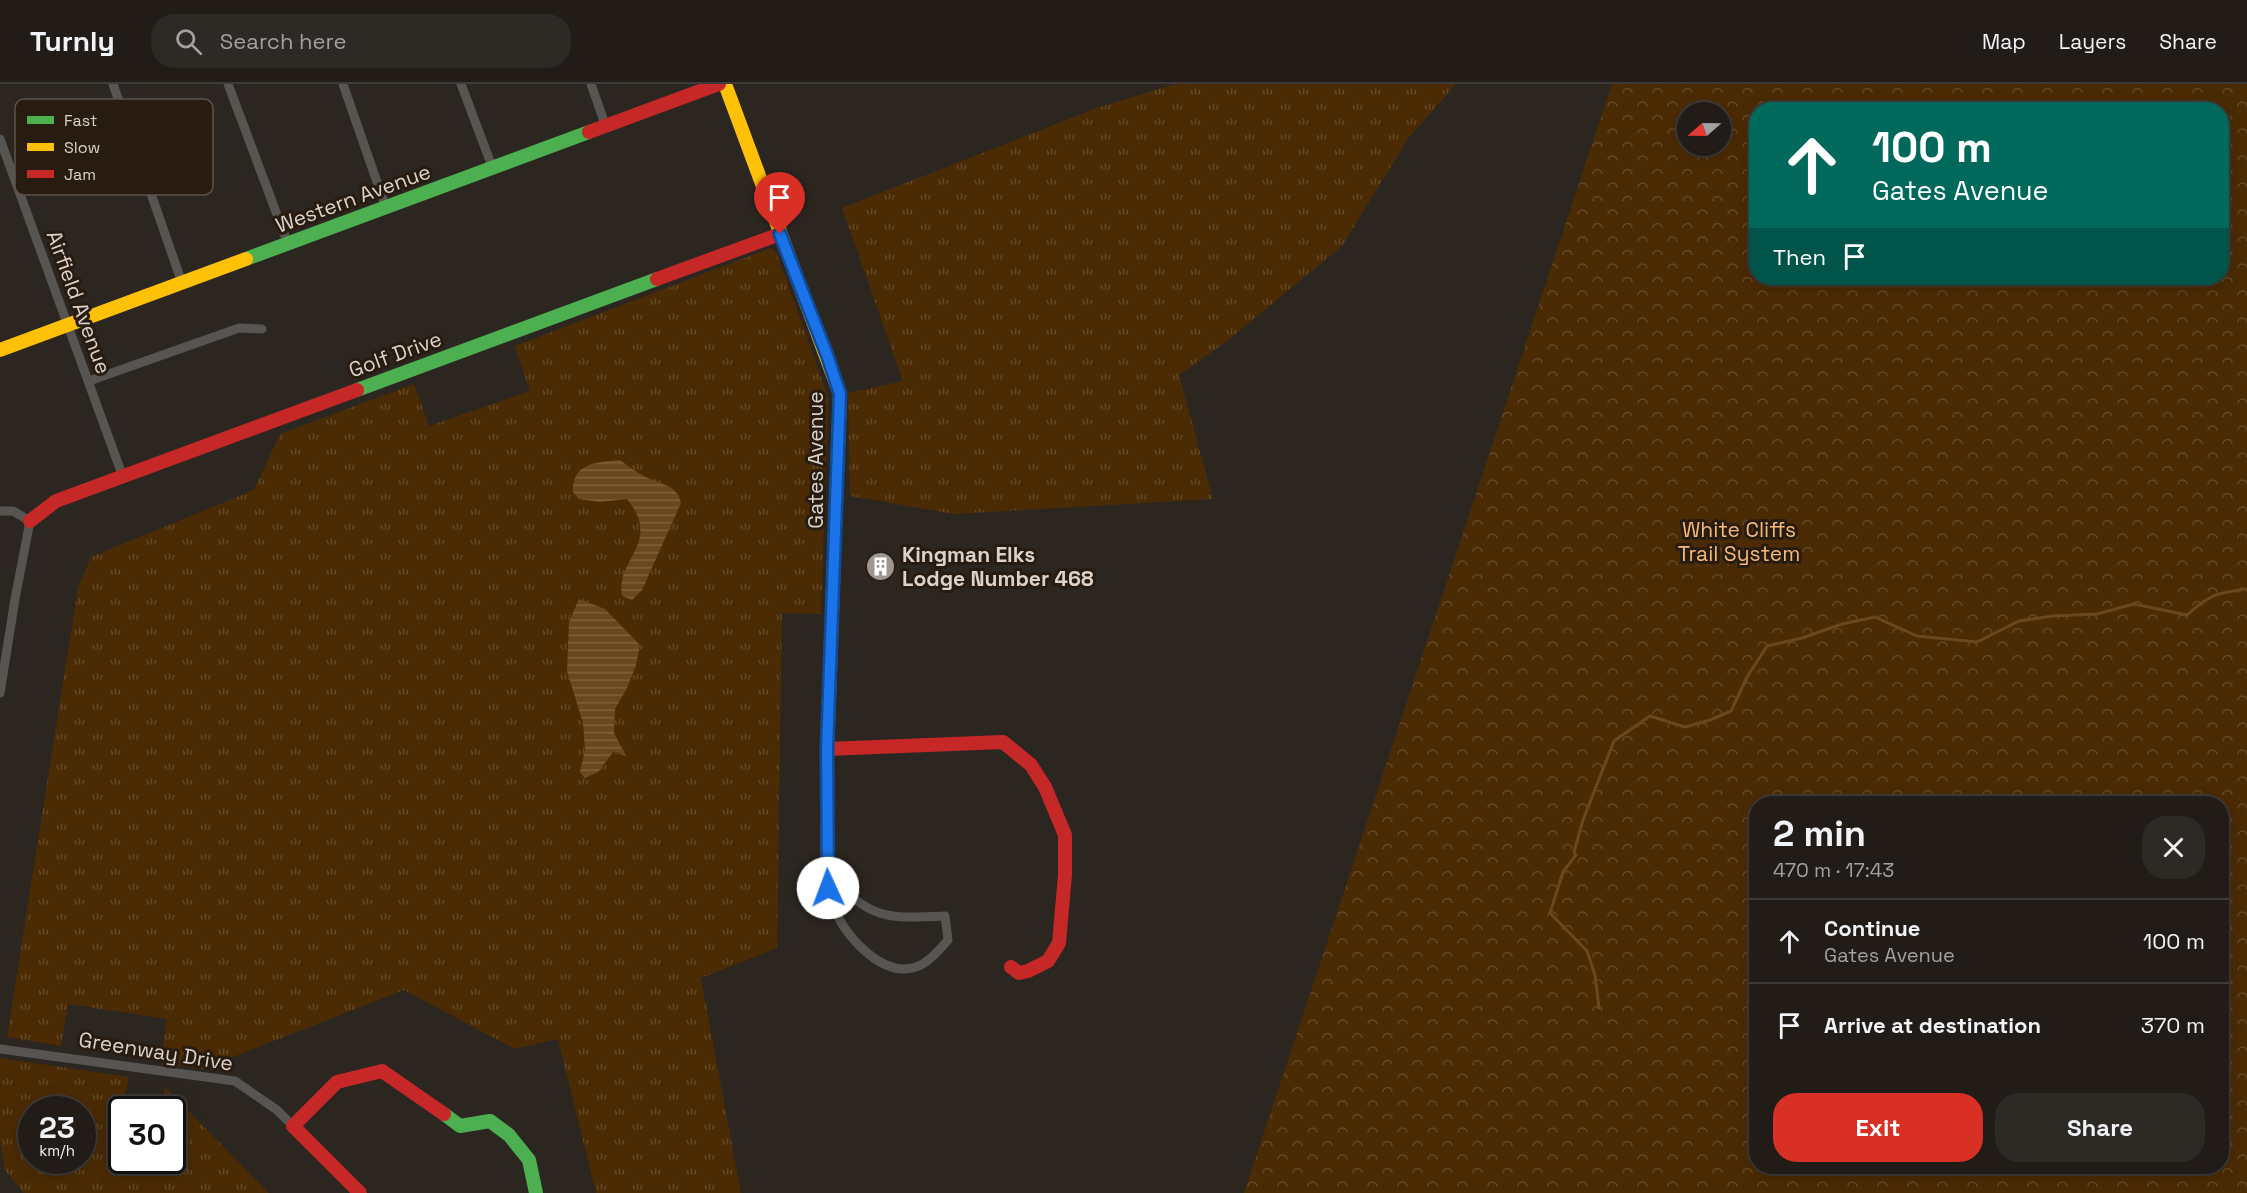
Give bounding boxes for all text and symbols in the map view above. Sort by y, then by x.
search box [151,14,571,68]
text: Turnly [30,23,115,59]
icon: search [172,25,205,58]
text: Search here [220,27,347,55]
text: Map [1982,28,2026,55]
text: Layers [2059,28,2126,55]
text: Share [2159,28,2217,55]
legend [15,99,213,195]
north arrow [1677,102,1731,156]
map controls [1677,102,1731,156]
text: Fast [64,110,97,131]
text: 100 m [1872,121,1992,174]
icon: ahead [1773,126,1851,204]
text: Slow [64,137,100,158]
street label: Western Avenue [272,157,434,239]
text: Jam [64,164,96,185]
pin [754,172,805,234]
text: Gates Avenue [1872,173,2049,208]
icon: arrive [763,181,796,214]
street label: Airfield Avenue [41,227,117,377]
icon: arrive [1838,240,1871,273]
text: Then [1773,243,1826,271]
street label: Golf Drive [345,325,445,383]
street label: Gates Avenue [802,391,829,529]
park label: White Cliffs Trail System [1678,516,1800,567]
place label: Kingman Elks Lodge Number 468 [902,541,1094,592]
building icon: Kingman Elks Lodge Number 468 [865,550,897,582]
text: 2 min [1773,811,1866,857]
button: close [2142,816,2205,879]
position arrow [796,856,860,920]
text: 470 m · 17:43 [1773,857,1894,883]
text: Continue [1824,914,1920,942]
icon: ahead [1773,925,1806,958]
text: 100 m [2143,927,2205,955]
text: Gates Avenue [1824,942,1955,968]
icon: arrive [1773,1009,1806,1042]
text: Arrive at destination [1824,1011,2041,1039]
text: 370 m [2141,1011,2205,1039]
street label: Greenway Drive [77,1025,235,1077]
button: Exit [1773,1093,1983,1162]
button: Share [1995,1093,2205,1162]
speed limit sign: 30 [108,1096,186,1174]
text: 23 [39,1108,75,1147]
text: km/h [39,1141,75,1160]

